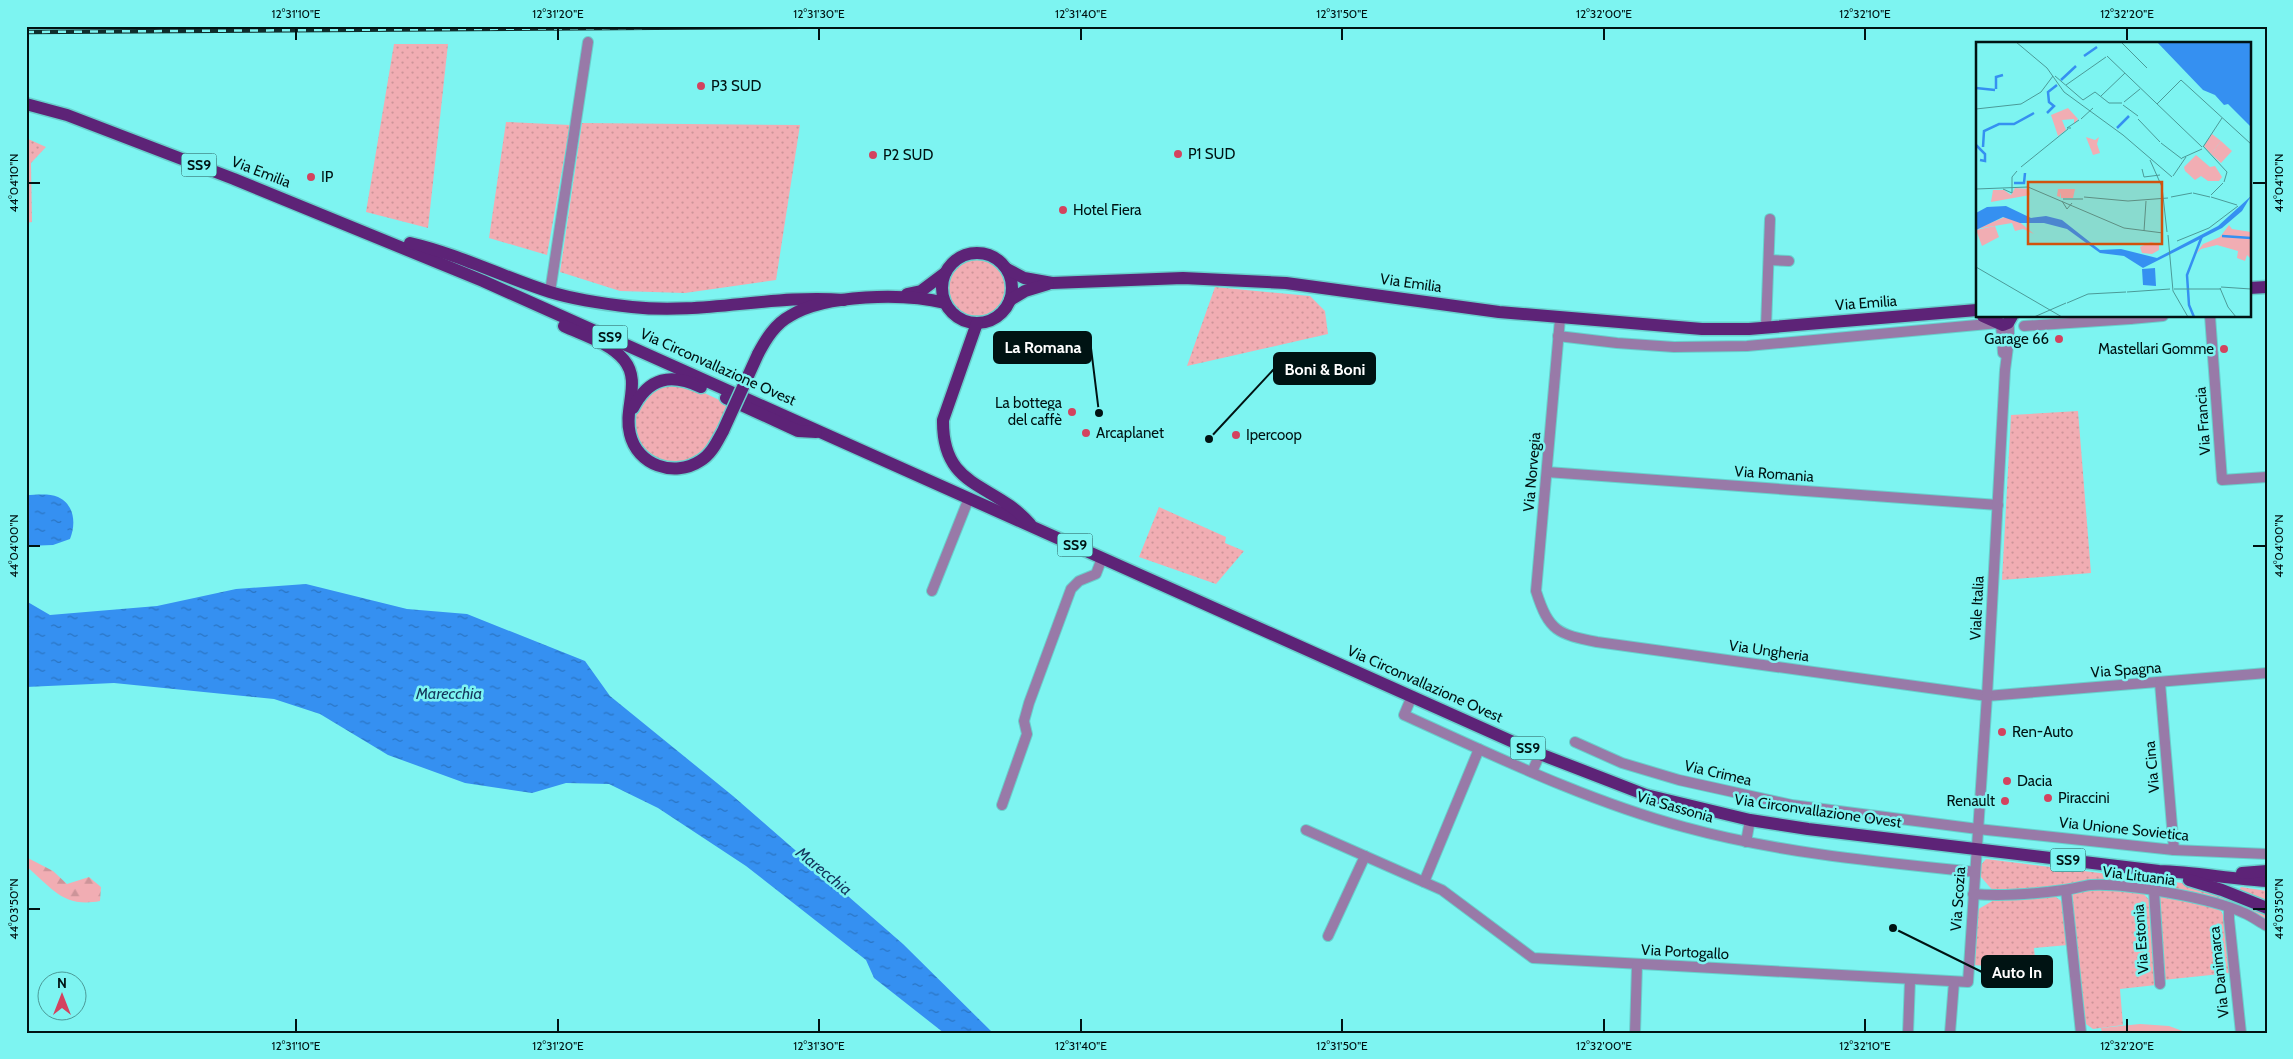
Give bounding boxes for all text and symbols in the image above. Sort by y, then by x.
text: 12°31'10"E [272,6,321,21]
text: 12°31'20"E [532,6,584,21]
text: 12°31'30"E [793,6,845,21]
text: 12°31'40"E [1055,6,1107,21]
text: 12°31'50"E [1316,6,1368,21]
text: 12°32'00"E [1576,6,1632,21]
text: 12°32'10"E [1839,6,1891,21]
text: 12°32'20"E [2100,6,2154,21]
inset map [1976,42,2250,318]
place label: P3 SUD [711,77,762,95]
marker: P3 SUD [695,80,707,92]
place label: P1 SUD [1188,145,1235,163]
place label: P2 SUD [883,146,933,164]
marker: P1 SUD [1172,148,1184,160]
marker: P2 SUD [867,149,879,161]
street label: Via Emilia [229,152,294,192]
text: 44°04'10"N [6,153,21,213]
text: 44°04'10"N [2271,153,2286,213]
road number: SS9 [182,154,216,176]
place label: IP [321,168,334,186]
marker: IP [305,171,317,183]
place label: Hotel Fiera [1073,201,1142,219]
marker: Hotel Fiera [1057,204,1069,216]
street label: Via Emilia [1379,270,1444,296]
street label: Via Emilia [1834,292,1898,314]
street label: Via Circonvallazione Ovest [637,324,799,410]
road number: SS9 [592,326,628,348]
place label: Garage 66 [1984,330,2049,348]
callout: La Romana [994,332,1091,363]
marker: Garage 66 [2053,333,2065,345]
text: La Romana [1004,338,1082,357]
place label: Mastellari Gomme [2098,340,2214,358]
marker: Mastellari Gomme [2218,343,2230,355]
callout: Boni & Boni [1274,353,1375,384]
text: Boni & Boni [1285,360,1365,379]
street label: Via Francia [2192,386,2214,456]
place label: La bottega del caffè [995,394,1063,429]
marker: La bottega del caffè [1066,406,1078,418]
place label: Arcaplanet [1096,424,1164,442]
place label: Ipercoop [1246,426,1302,444]
marker: Arcaplanet [1080,427,1092,439]
marker: Ipercoop [1230,429,1242,441]
street label: Via Norvegia [1520,431,1545,513]
street label: Via Romania [1734,462,1815,486]
text: 44°04'00"N [6,514,21,578]
text: 44°04'00"N [2271,514,2286,578]
road number: SS9 [1058,534,1092,556]
street label: Viale Italia [1966,574,1988,641]
street label: Via Ungheria [1728,636,1811,666]
street label: Via Circonvallazione Ovest [1344,641,1506,727]
street label: Via Spagna [2090,658,2163,681]
water label: Marecchia [415,684,482,703]
place label: Ren-Auto [2012,723,2073,741]
marker: Ren-Auto [1996,726,2008,738]
road number: SS9 [1510,736,1546,760]
street label: Via Cina [2141,740,2163,794]
street label: Via Crimea [1683,757,1754,790]
place label: Dacia [2017,772,2053,790]
marker: Dacia [2001,775,2013,787]
street label: Via Sassonia [1635,787,1716,827]
place label: Piraccini [2058,789,2110,807]
street label: Via Circonvallazione Ovest [1733,790,1903,832]
place label: Renault [1947,792,1995,810]
marker: Piraccini [2042,792,2054,804]
marker: Renault [1999,795,2011,807]
street label: Via Unione Sovietica [2058,813,2191,845]
water label: Marecchia [792,842,856,899]
road number: SS9 [2050,848,2086,872]
street label: Via Lituania [2102,863,2177,889]
street label: Via Scozia [1947,865,1969,932]
text: 44°03'50"N [6,878,21,940]
text: 44°03'50"N [2271,878,2286,940]
street label: Via Estonia [2130,903,2152,975]
street label: Via Danimarca [2205,925,2233,1019]
street label: Via Portogallo [1641,941,1729,963]
callout: Auto In [1982,956,2052,987]
text: Auto In [1992,963,2042,982]
north arrow [38,972,88,1022]
text: N [57,974,67,992]
text: 12°31'10"E [272,1038,321,1053]
text: 12°31'20"E [532,1038,584,1053]
text: 12°31'30"E [793,1038,845,1053]
text: 12°31'40"E [1055,1038,1107,1053]
text: 12°31'50"E [1316,1038,1368,1053]
text: 12°32'00"E [1576,1038,1632,1053]
text: 12°32'10"E [1839,1038,1891,1053]
text: 12°32'20"E [2100,1038,2154,1053]

